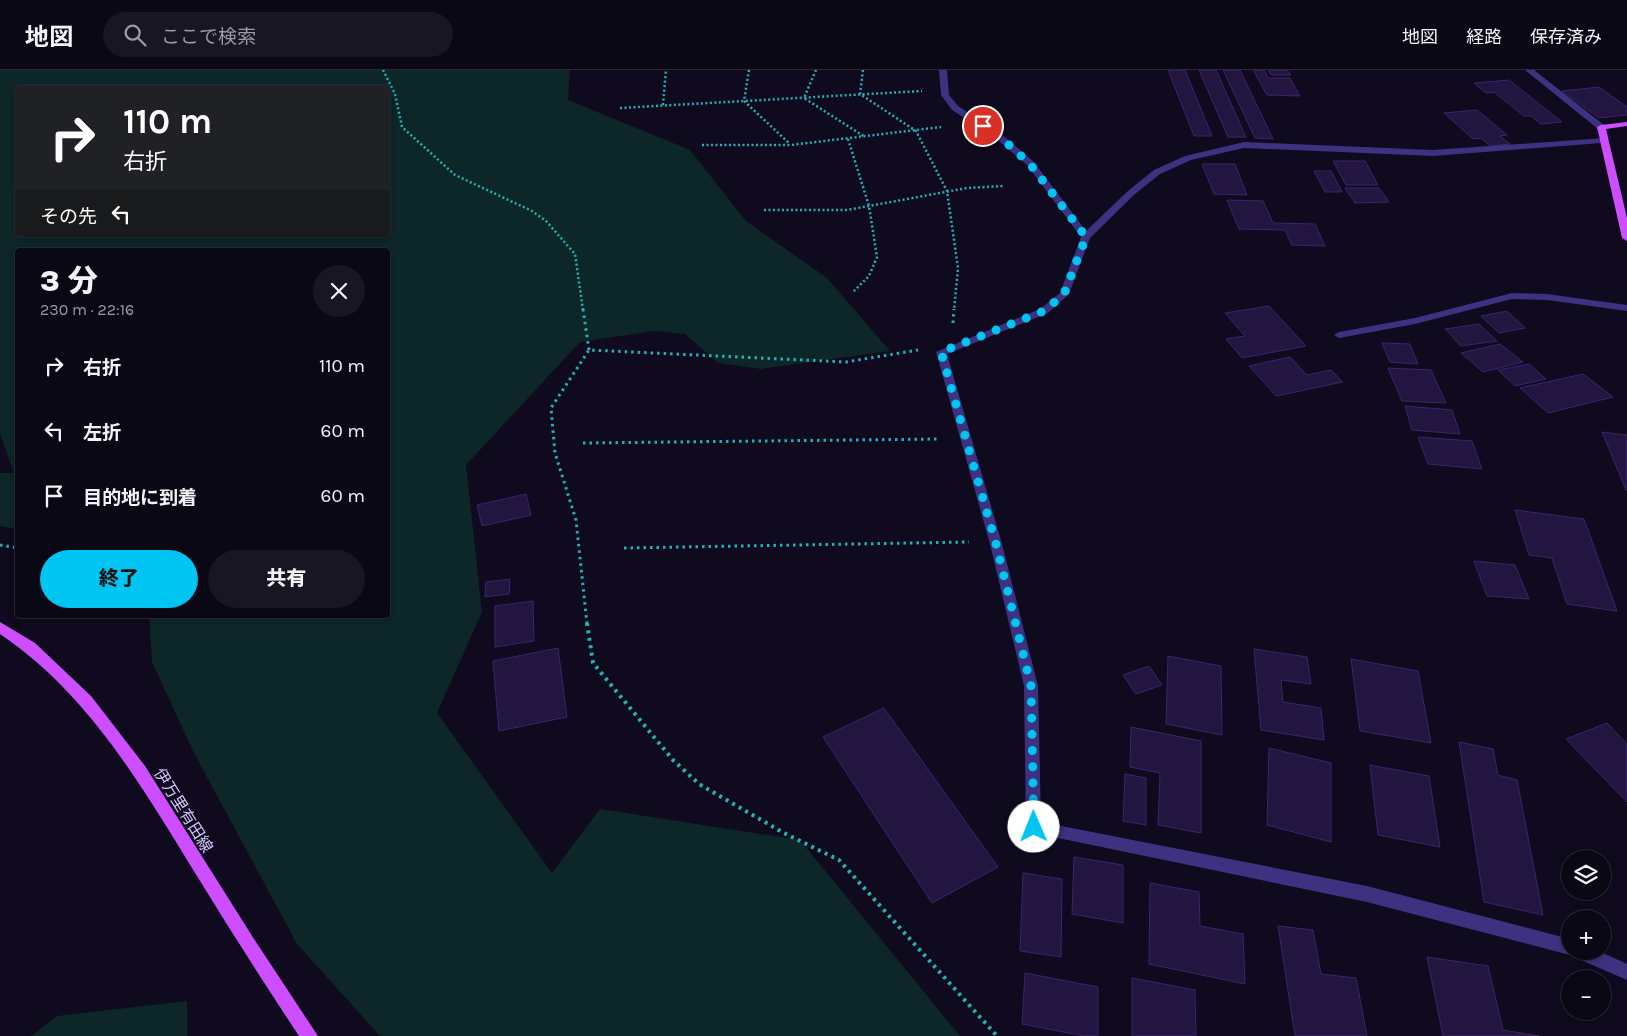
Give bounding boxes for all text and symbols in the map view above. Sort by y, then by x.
search box [103,12,453,57]
icon: search [121,21,149,49]
text: 地図 [25,23,73,51]
text: ここで検索 [161,26,256,48]
text: 地図 [1402,26,1438,48]
text: 経路 [1466,26,1502,48]
text: 保存済み [1530,26,1602,48]
text: 110 m [123,101,212,142]
icon: right [40,105,105,170]
pin [962,105,1004,147]
icon: arrive [969,112,997,140]
text: 右折 [123,149,167,175]
icon: left [107,200,135,228]
text: その先 [40,206,97,228]
text: 3 分 [40,263,98,299]
button: close [313,265,365,317]
text: 230 m · 22:16 [40,300,134,319]
icon: right [40,352,68,380]
text: 110 m [319,355,365,377]
text: 右折 [83,357,121,379]
icon: left [40,417,68,445]
text: 60 m [321,420,365,442]
text: 左折 [83,422,121,444]
icon: arrive [40,482,68,510]
text: 60 m [321,485,365,507]
text: 目的地に到着 [83,487,197,509]
button: 終了 [40,550,198,608]
button: 共有 [208,550,365,608]
street label: 伊万里有田線 [150,765,217,856]
position arrow [1007,800,1059,852]
map controls [1561,850,1611,1020]
button: layers [1561,850,1611,900]
button: + [1561,910,1611,960]
button: − [1561,970,1611,1020]

